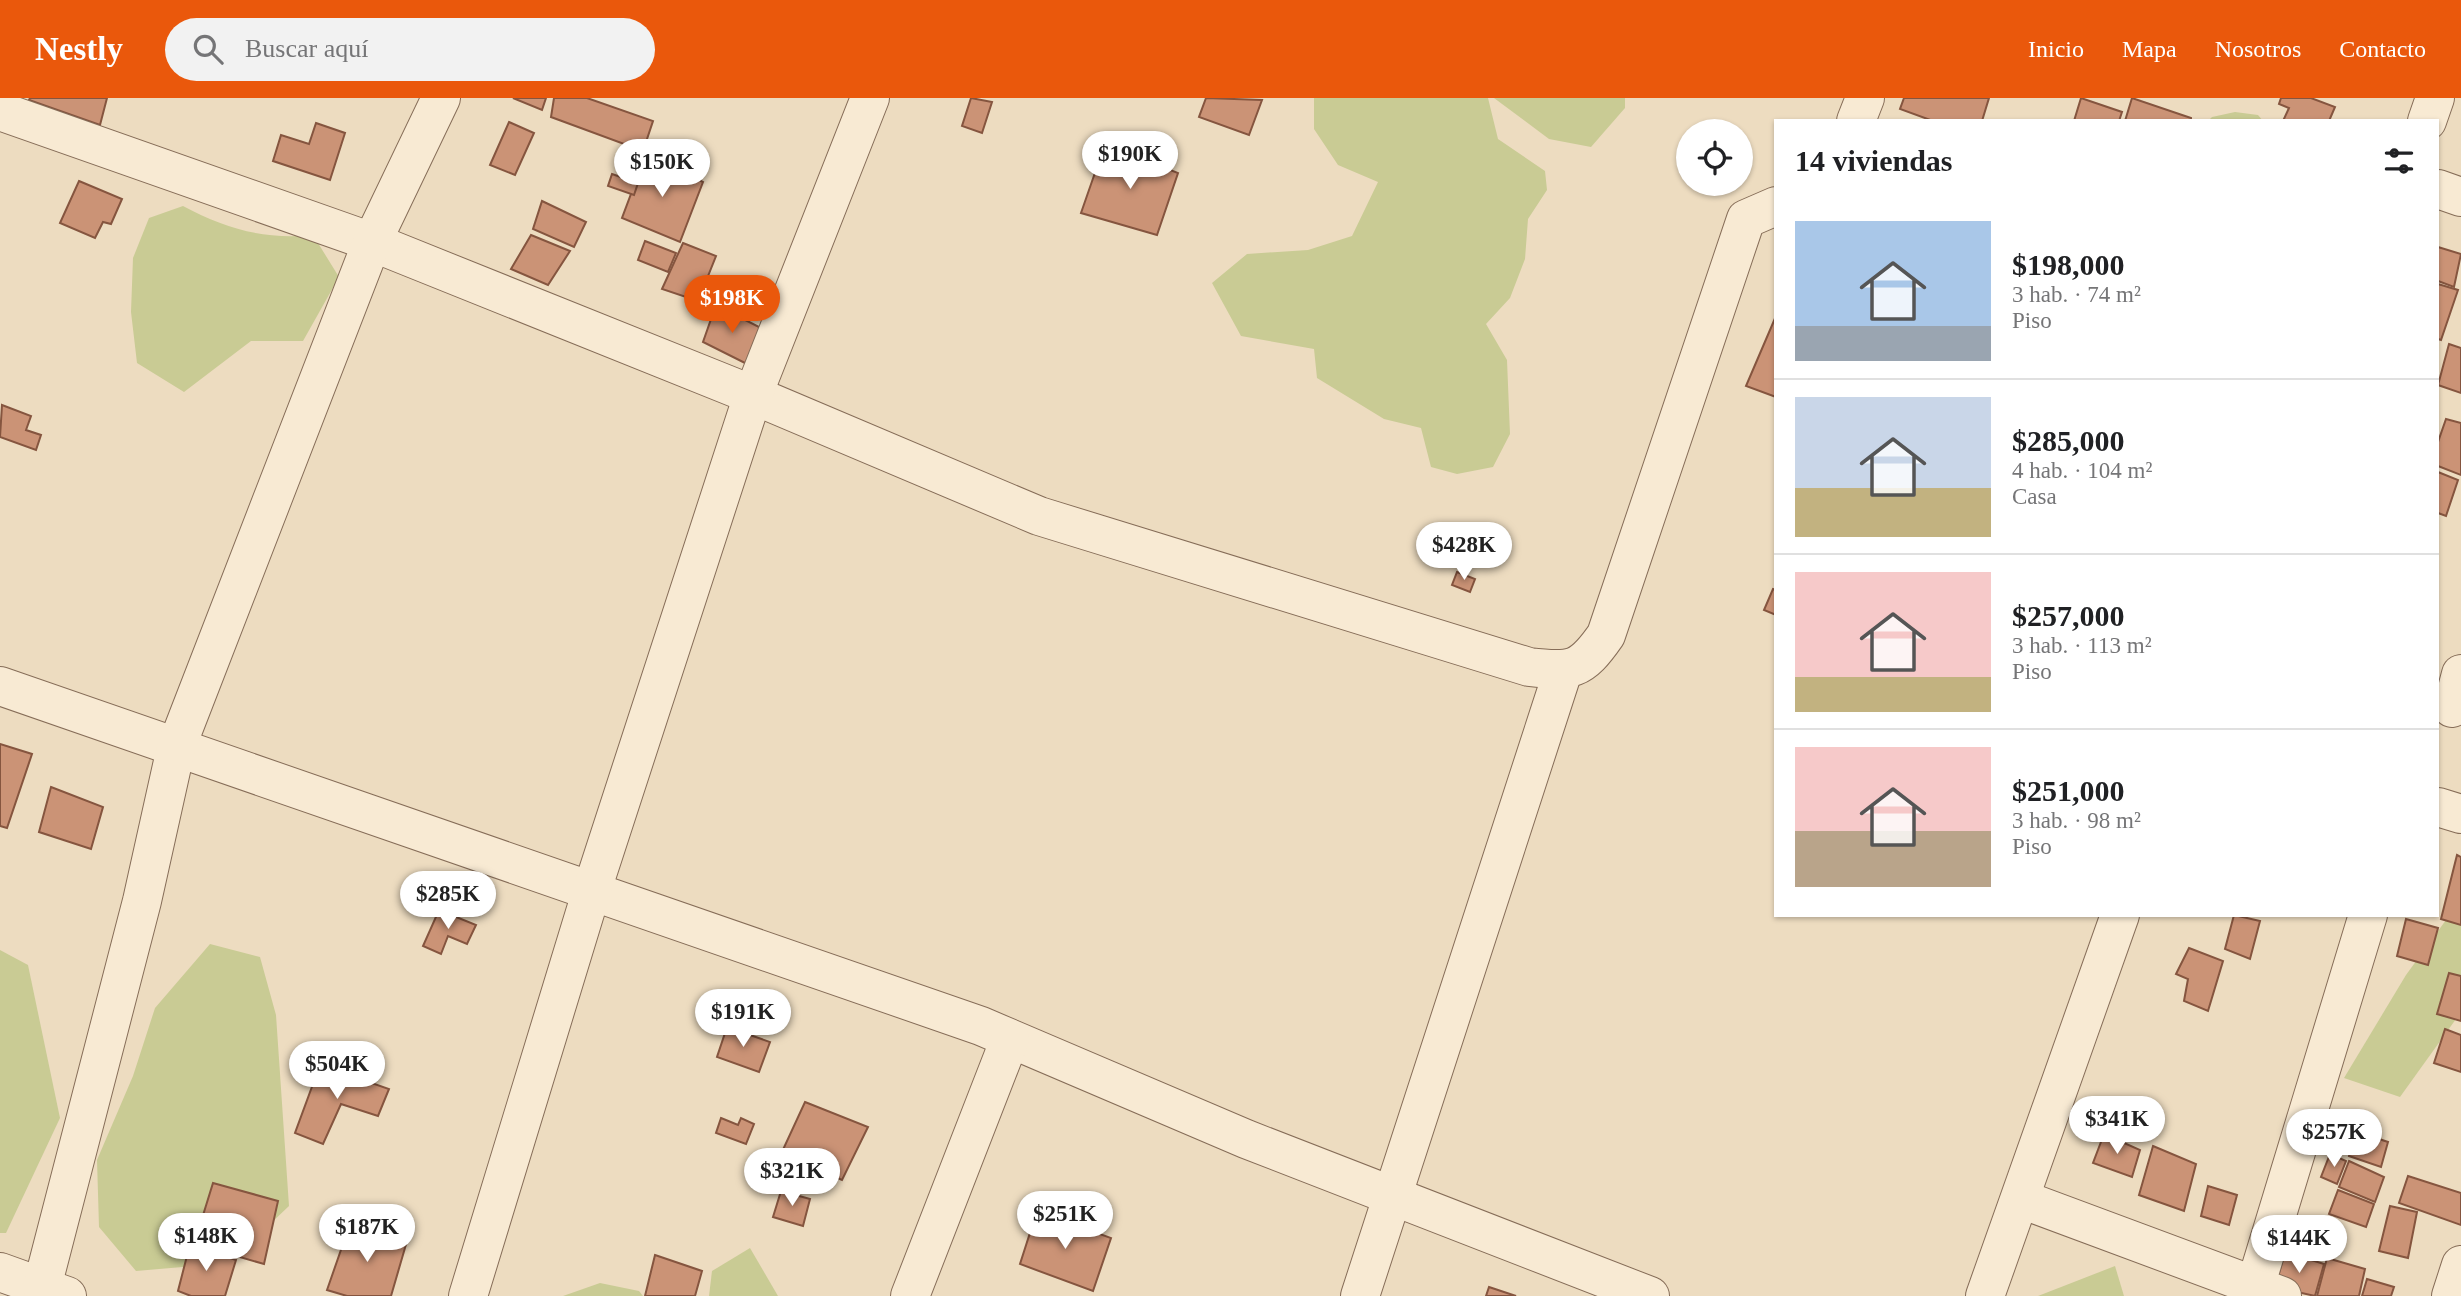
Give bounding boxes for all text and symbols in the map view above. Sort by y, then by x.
search box [165,18,655,81]
icon: search [189,30,227,68]
text: Nestly [35,31,123,67]
text: Buscar aquí [245,34,368,63]
text: Inicio [2028,36,2084,62]
text: Mapa [2122,36,2177,62]
text: Nosotros [2215,36,2301,62]
text: Contacto [2339,36,2426,62]
map controls [1676,119,1753,196]
button: locate [1676,119,1753,196]
pin: $190K [1081,132,1179,191]
pin: $150K [613,140,711,199]
text: $190K [1098,141,1162,166]
icon: filters [2380,142,2418,180]
text: 14 viviendas [1795,144,1953,177]
text: $150K [630,149,694,174]
text: $198,000 [2012,248,2125,281]
icon: home [1851,249,1935,333]
pin: $198K [683,275,781,335]
text: 3 hab. · 74 m² [2012,282,2141,307]
text: $198K [700,285,764,310]
text: Piso [2012,308,2052,333]
text: $285,000 [2012,424,2125,457]
icon: home [1851,425,1935,509]
text: 4 hab. · 104 m² [2012,458,2152,483]
text: Casa [2012,484,2057,509]
pin: $428K [1415,522,1513,582]
text: $428K [1432,532,1496,557]
text: $257,000 [2012,599,2125,632]
icon: home [1851,600,1935,684]
text: 3 hab. · 113 m² [2012,633,2152,658]
text: Piso [2012,659,2052,684]
text: $251,000 [2012,774,2125,807]
icon: home [1851,775,1935,859]
text: 3 hab. · 98 m² [2012,808,2141,833]
text: Piso [2012,834,2052,859]
pin: $285K [399,872,497,931]
text: $285K [416,881,480,906]
pin: $191K [694,990,792,1049]
text: $191K [711,999,775,1024]
pin: $504K [288,1042,386,1101]
text: $504K [305,1051,369,1076]
pin: $341K [2068,1096,2166,1156]
text: $341K [2085,1106,2149,1131]
pin: $257K [2285,1110,2383,1169]
text: $257K [2302,1119,2366,1144]
pin: $321K [743,1148,841,1208]
text: $321K [760,1158,824,1183]
pin: $251K [1016,1192,1114,1251]
text: $251K [1033,1201,1097,1226]
pin: $187K [318,1204,416,1264]
pin: $148K [157,1214,255,1273]
text: $187K [335,1214,399,1239]
pin: $144K [2250,1216,2348,1275]
text: $148K [174,1223,238,1248]
text: $144K [2267,1225,2331,1250]

